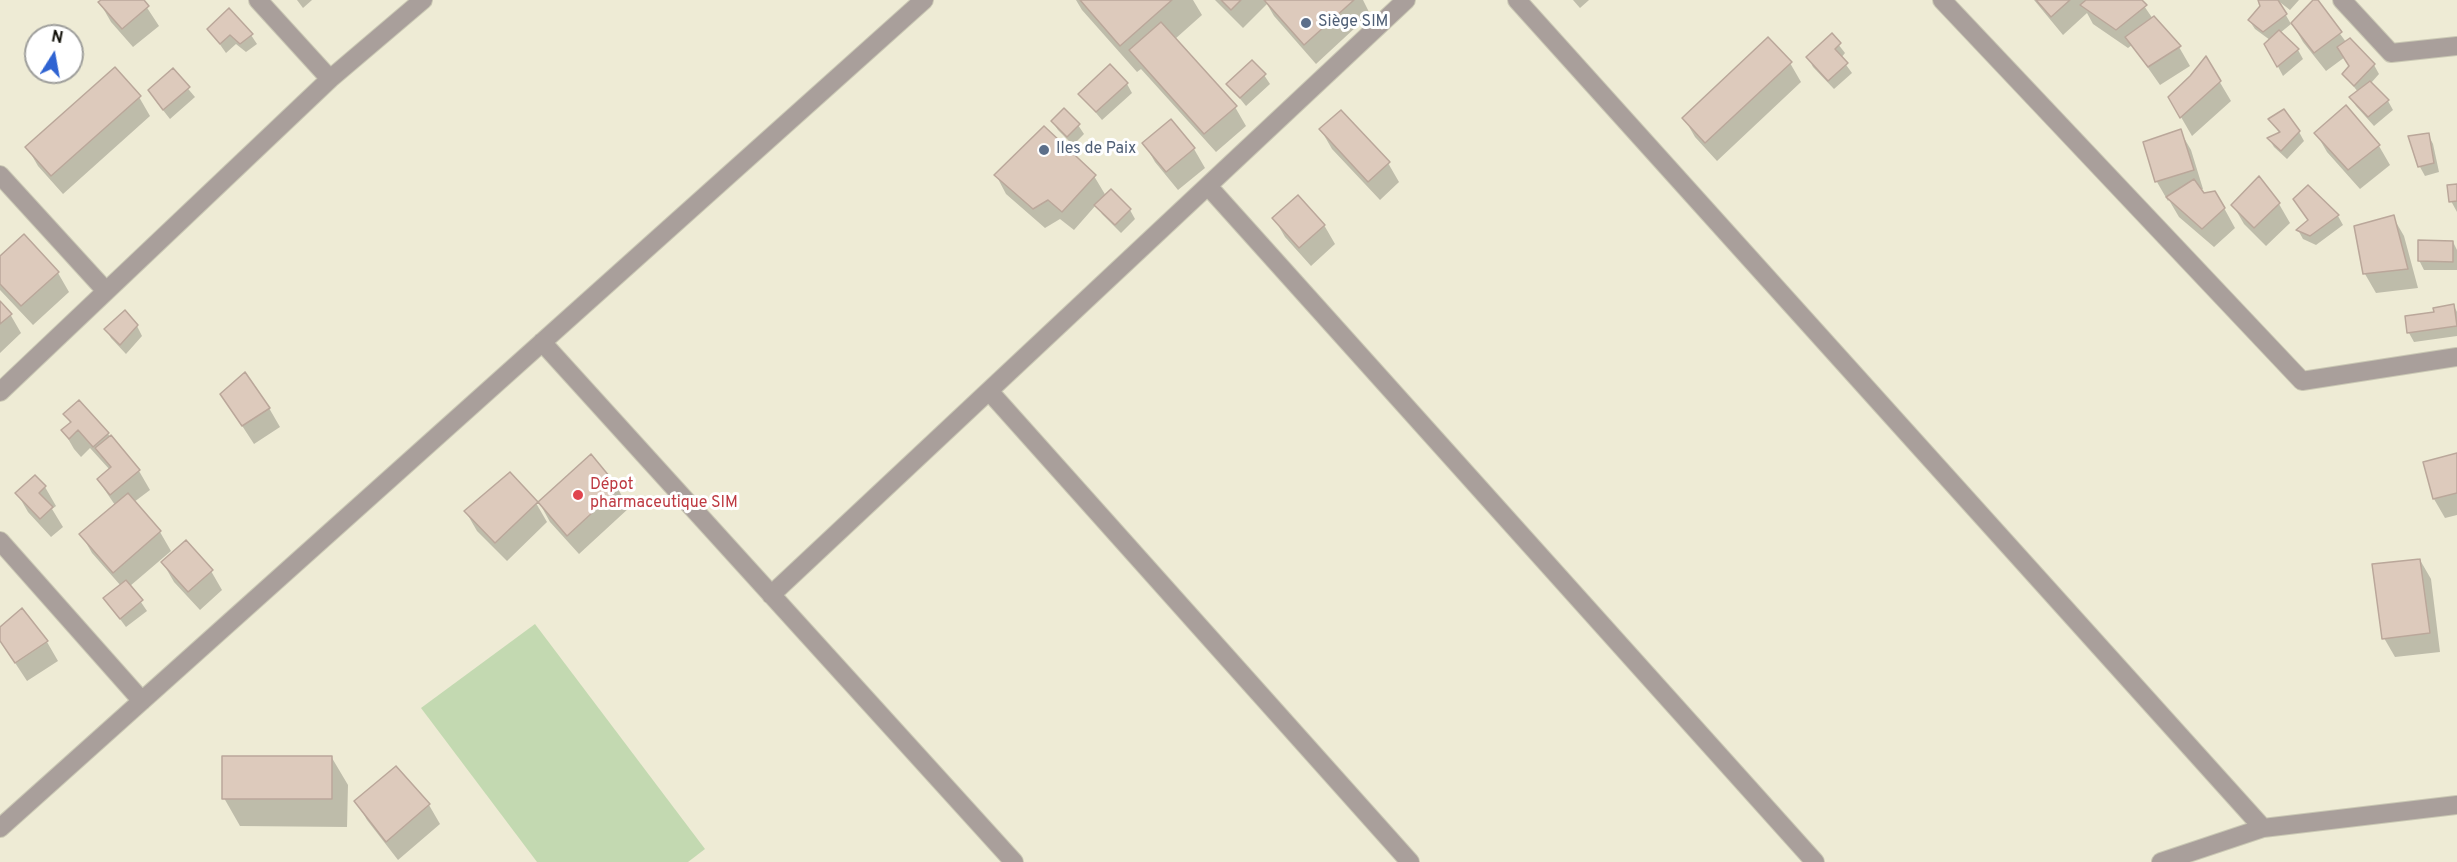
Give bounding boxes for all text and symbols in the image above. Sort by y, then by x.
place label: Siège SIM [1318,13,1388,33]
marker: Siège SIM [1299,16,1313,30]
north arrow [24,24,84,84]
text: N [50,27,65,49]
place label: Iles de Paix [1056,140,1136,160]
marker: Iles de Paix [1037,143,1051,157]
place label: Dépot pharmaceutique SIM [590,476,738,514]
marker: Dépot pharmaceutique SIM [571,488,585,502]

